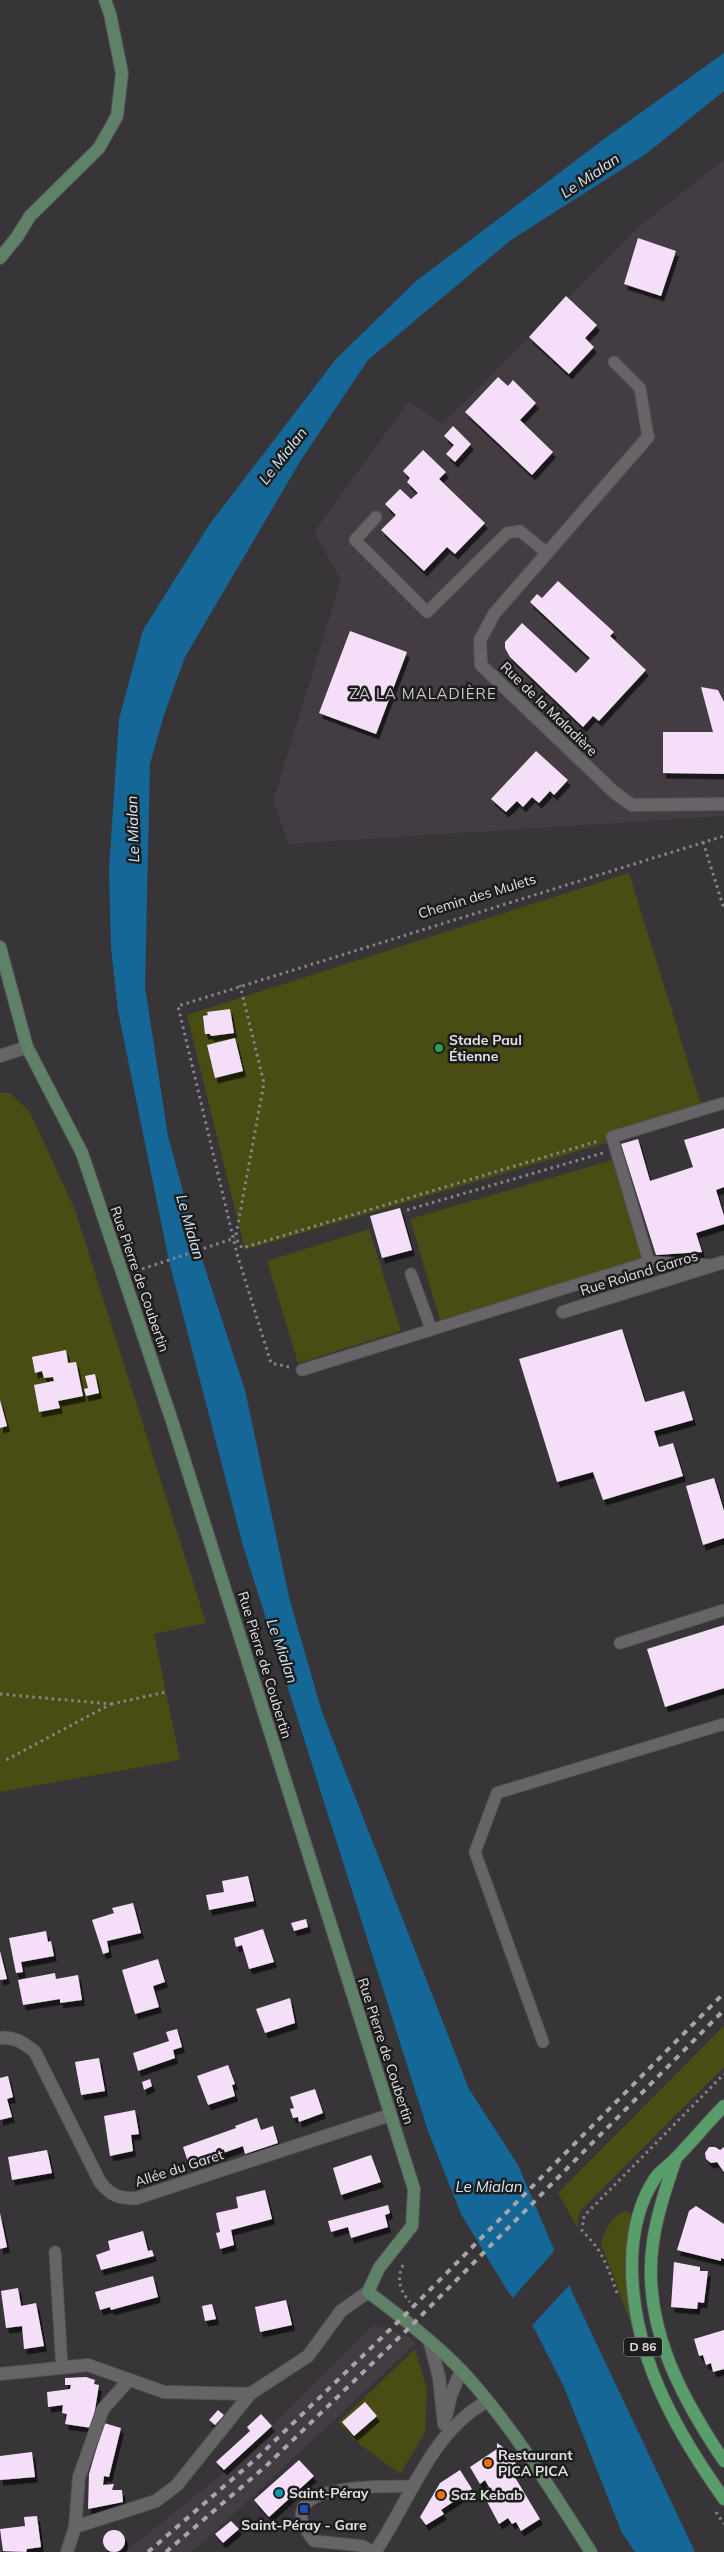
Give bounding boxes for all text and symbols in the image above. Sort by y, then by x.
water label: Le Mialan [557,149,623,202]
water label: Le Mialan [255,423,311,488]
street label: Rue de la Maladière [497,658,601,760]
district label: ZA LA MALADIÈRE [349,684,497,703]
water label: Le Mialan [122,795,143,863]
street label: Chemin des Mulets [416,869,538,922]
place label: Stade Paul Étienne [449,1031,522,1065]
marker: Stade Paul Étienne [433,1042,445,1054]
water label: Le Mialan [172,1192,209,1262]
street label: Rue Pierre de Coubertin [107,1204,173,1354]
street label: Rue Roland Garros [578,1247,700,1299]
street label: Rue Pierre de Coubertin [234,1589,296,1741]
water label: Le Mialan [263,1616,302,1686]
street label: Rue Pierre de Coubertin [354,1975,418,2127]
street label: Allée du Garet [132,2145,226,2191]
water label: Le Mialan [456,2177,523,2196]
road number: D 86 [624,2338,662,2356]
place label: Restaurant PICA PICA [498,2446,573,2480]
marker: Restaurant PICA PICA [482,2457,494,2469]
place label: Saint-Péray [289,2484,369,2502]
place label: Saz Kebab [451,2486,523,2504]
marker: Saint-Péray [273,2487,285,2499]
marker: Saz Kebab [435,2489,447,2501]
marker: Saint-Péray - Gare [298,2503,310,2515]
place label: Saint-Péray - Gare [241,2516,367,2534]

